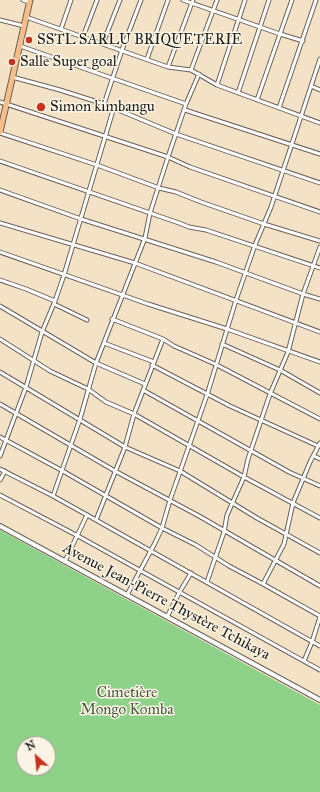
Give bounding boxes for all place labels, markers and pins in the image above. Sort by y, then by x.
place label: SSTL SARLU BRIQUETERIE [37,31,242,49]
marker: SSTL SARLU BRIQUETERIE [24,35,34,45]
place label: Salle Super goal [20,53,117,71]
marker: Salle Super goal [7,57,17,67]
place label: Simon kimbangu [50,98,155,116]
marker: Simon kimbangu [35,101,47,113]

